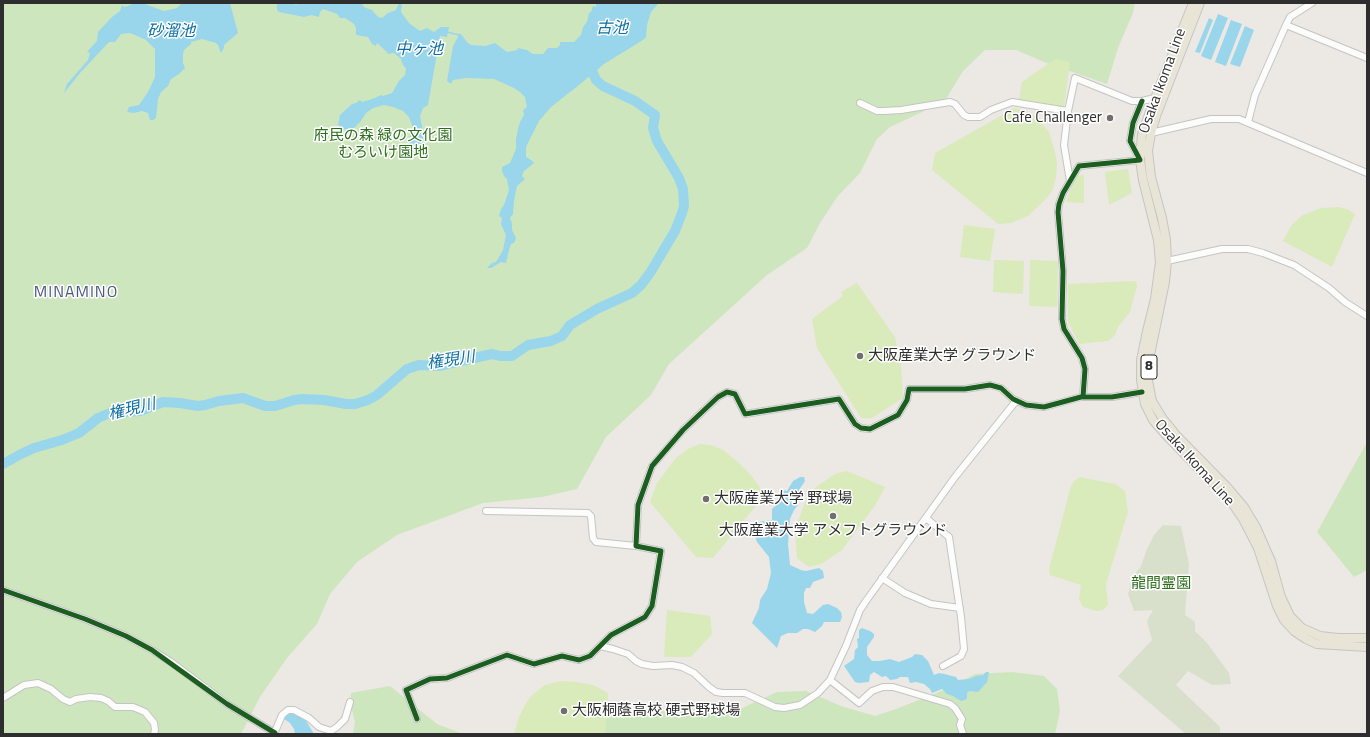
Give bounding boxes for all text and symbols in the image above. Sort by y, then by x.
water label: 古池 [596,19,628,39]
water label: 砂溜池 [147,22,195,42]
street label: Osaka Ikoma Line [1136,26,1190,136]
water label: 中ヶ池 [395,40,443,60]
place label: Cafe Challenger [1004,109,1102,127]
marker: Cafe Challenger [1105,113,1115,123]
park label: 府民の森 緑の文化園 むろいけ園地 [314,127,452,162]
district label: MINAMINO [34,283,118,303]
place label: 大阪産業大学 グラウンド [868,347,1036,365]
water label: 権現川 [426,348,476,374]
marker: 大阪産業大学 グラウンド [855,351,865,361]
road number: 8 [1141,355,1157,379]
water label: 権現川 [106,395,158,425]
street label: Osaka Ikoma Line [1150,416,1238,510]
place label: 大阪産業大学 野球場 [714,490,852,508]
marker: 大阪産業大学 野球場 [701,494,711,504]
marker: 大阪産業大学 アメフトグラウンド [828,511,838,521]
place label: 大阪産業大学 アメフトグラウンド [719,522,947,540]
park label: 龍間霊園 [1131,575,1191,593]
place label: 大阪桐蔭高校 硬式野球場 [572,702,740,720]
marker: 大阪桐蔭高校 硬式野球場 [559,706,569,716]

